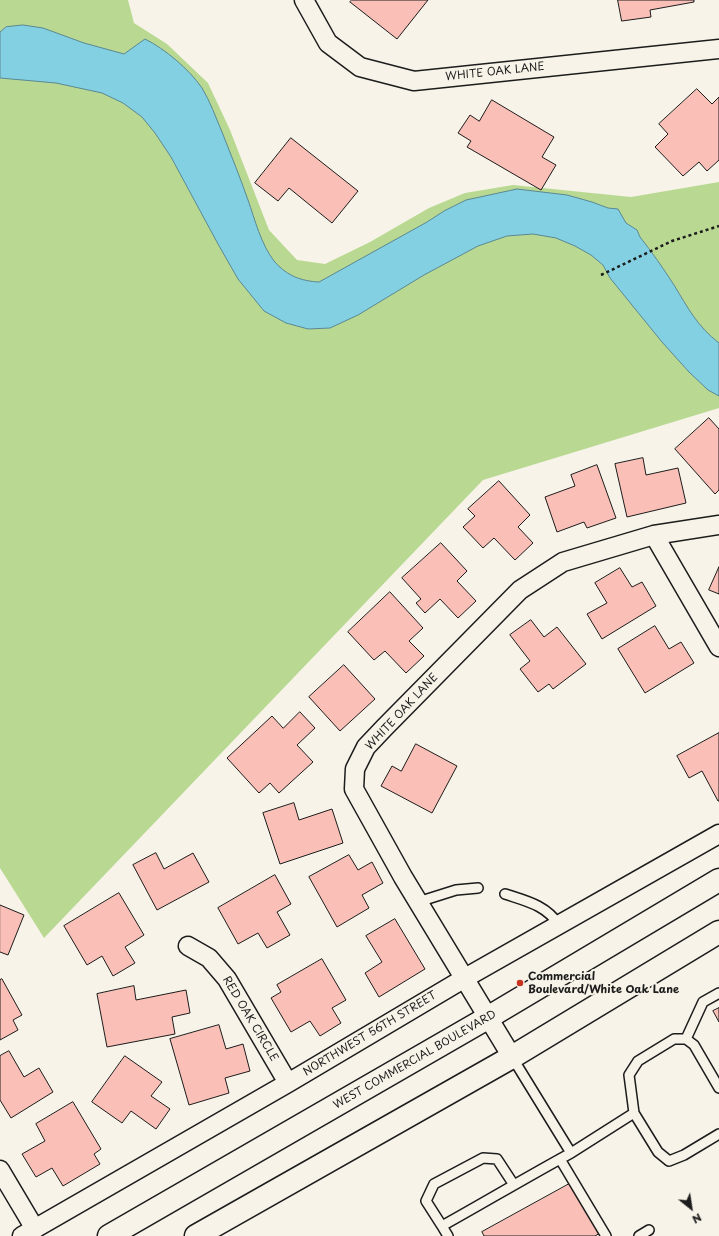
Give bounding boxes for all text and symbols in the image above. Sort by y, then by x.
street label: WHITE OAK LANE [445,60,545,84]
street label: WHITE OAK LANE [363,671,441,753]
place label: Commercial Boulevard/White Oak Lane [528,970,679,996]
street label: RED OAK CIRCLE [219,974,281,1064]
marker: Commercial Boulevard/White Oak Lane [515,978,525,988]
street label: NORTHWEST 56TH STREET [301,989,439,1079]
street label: WEST COMMERCIAL BOULEVARD [331,1008,499,1112]
north arrow [671,1188,711,1228]
text: N [689,1209,705,1228]

